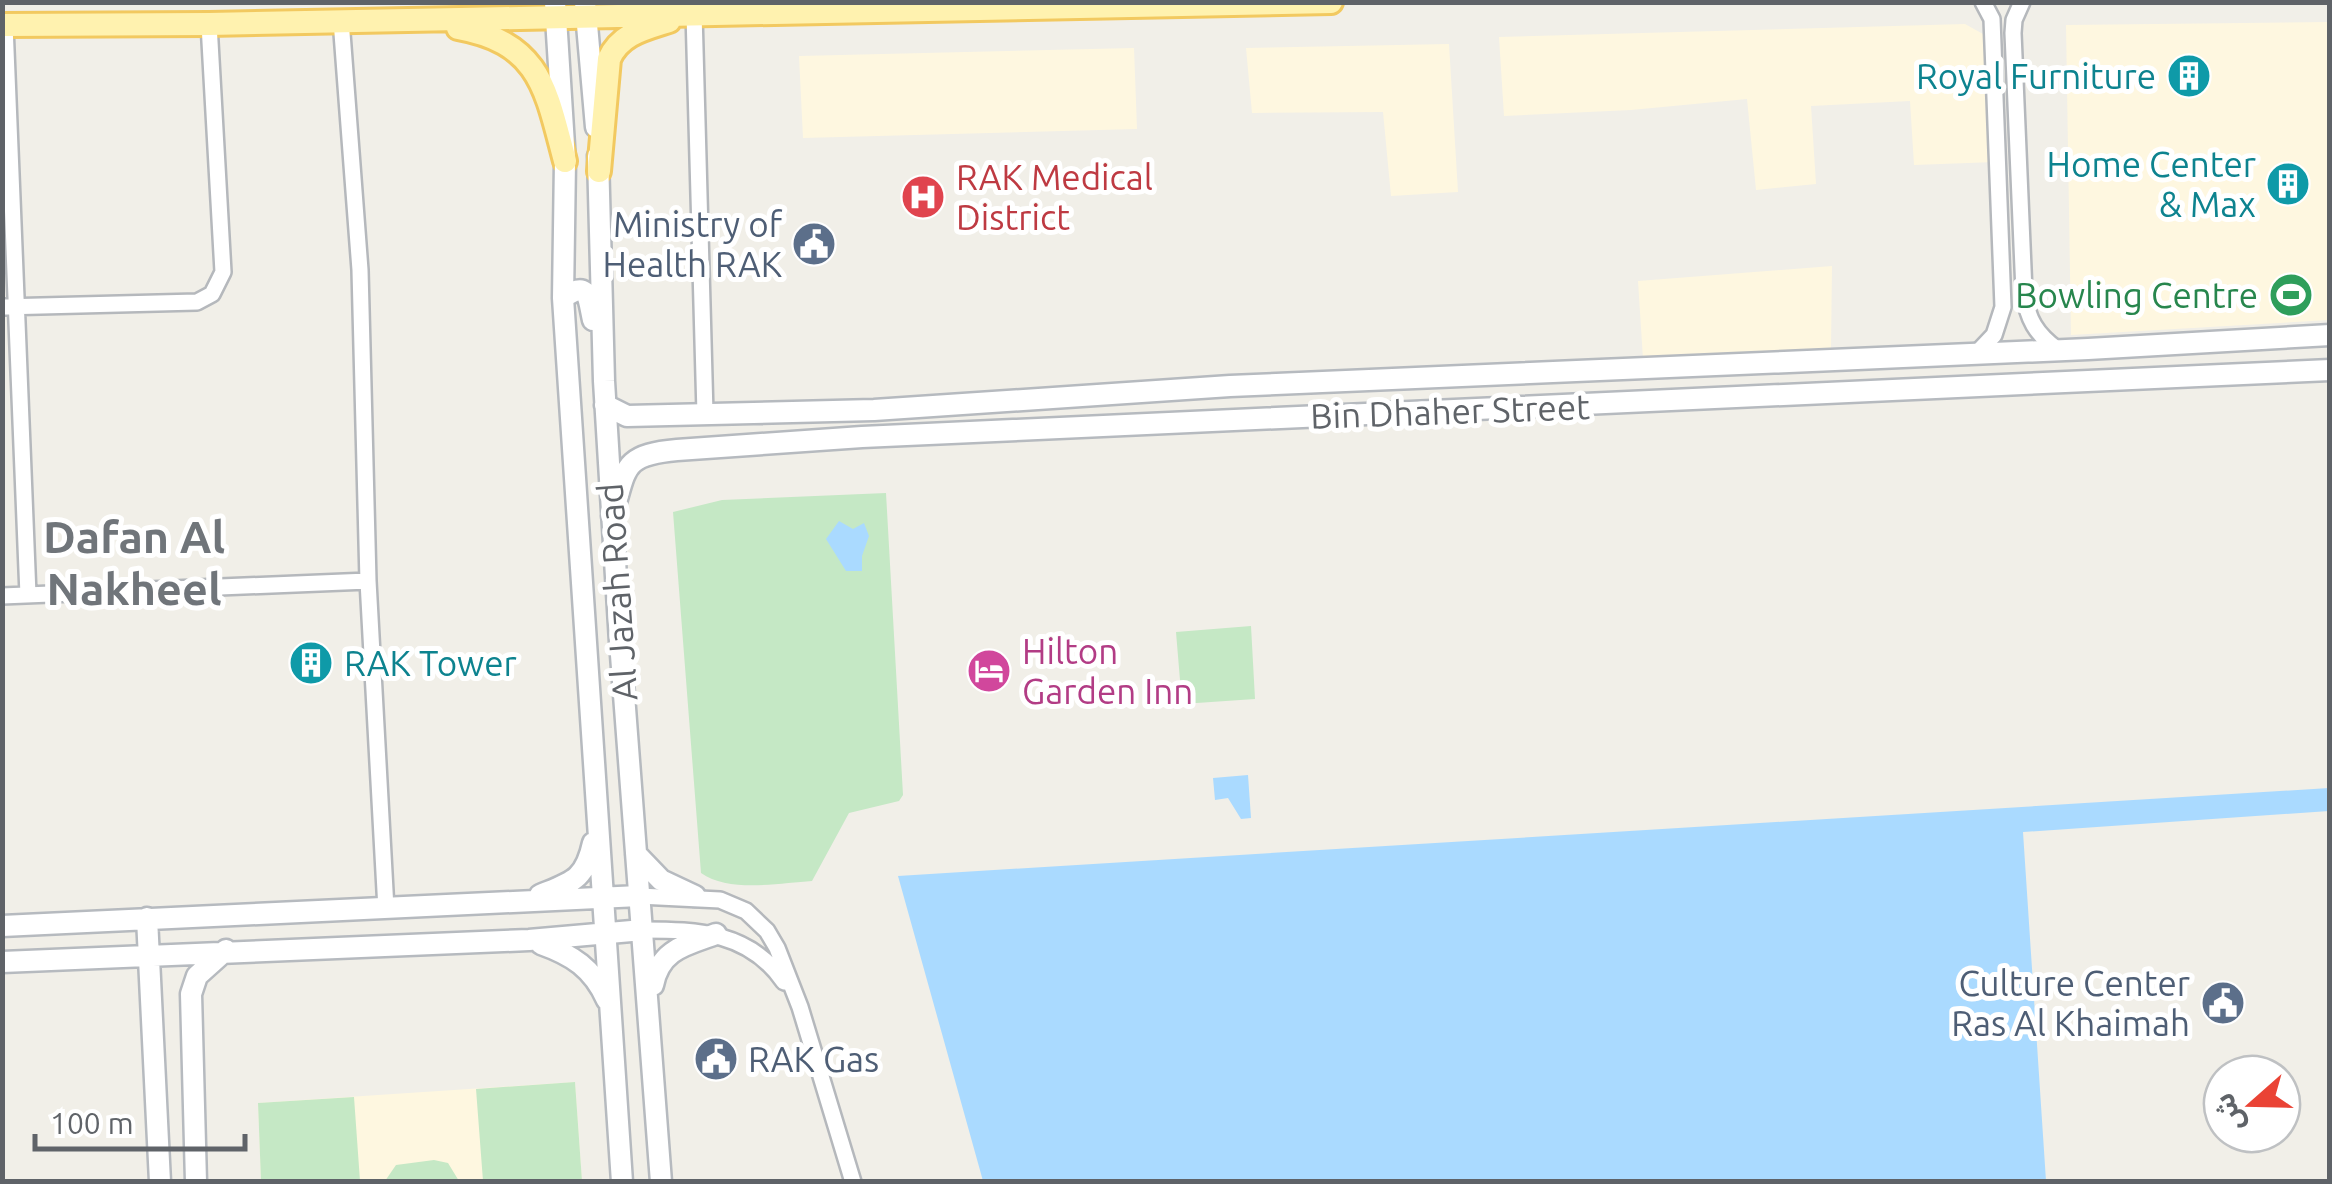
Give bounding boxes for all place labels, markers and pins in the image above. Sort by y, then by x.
building icon: Royal Furniture [2166,53,2212,99]
place label: Royal Furniture [1916,56,2156,96]
place label: Home Center & Max [2047,144,2256,224]
place label: RAK Medical District [956,157,1153,237]
building icon: Home Center & Max [2265,161,2311,207]
hospital icon: RAK Medical District [900,174,946,220]
place label: Ministry of Health RAK [602,204,783,284]
public building icon: Ministry of Health RAK [791,221,837,267]
sports icon: Bowling Centre [2268,272,2314,318]
place label: Bowling Centre [2015,275,2258,315]
place label: Hilton Garden Inn [1022,631,1193,711]
building icon: RAK Tower [288,640,334,686]
place label: RAK Tower [344,643,517,683]
hotel icon: Hilton Garden Inn [966,648,1012,694]
place label: Culture Center Ras Al Khaimah [1951,963,2190,1043]
public building icon: Culture Center Ras Al Khaimah [2200,980,2246,1026]
public building icon: RAK Gas [693,1036,739,1082]
place label: RAK Gas [748,1039,879,1079]

